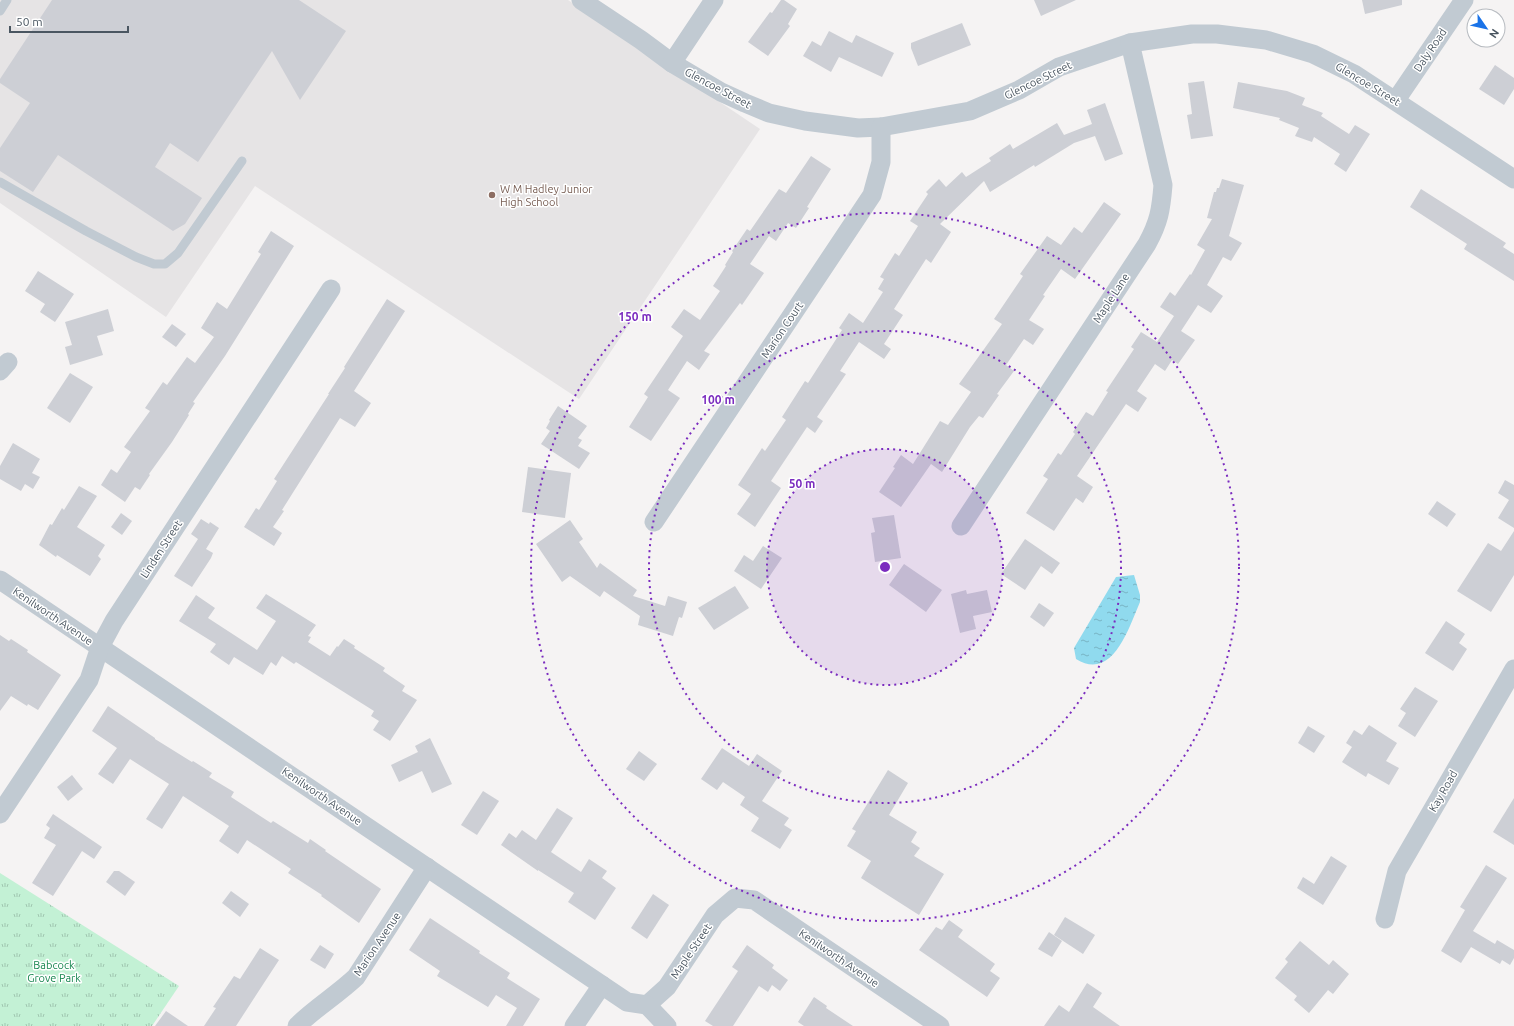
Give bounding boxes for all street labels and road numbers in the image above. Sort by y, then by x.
street label: Daly Road [1411,26,1449,74]
street label: Glencoe Street [1002,58,1074,101]
street label: Glencoe Street [1333,60,1403,108]
street label: Glencoe Street [683,65,754,111]
street label: Maple Lane [1091,271,1131,325]
street label: Marion Court [759,299,806,360]
street label: Linden Street [138,517,185,580]
street label: Kenilworth Avenue [11,585,95,647]
street label: Kenilworth Avenue [280,765,364,827]
street label: Kay Road [1426,768,1460,814]
street label: Marion Avenue [351,910,403,978]
street label: Maple Street [668,921,714,981]
street label: Kenilworth Avenue [797,927,881,989]

